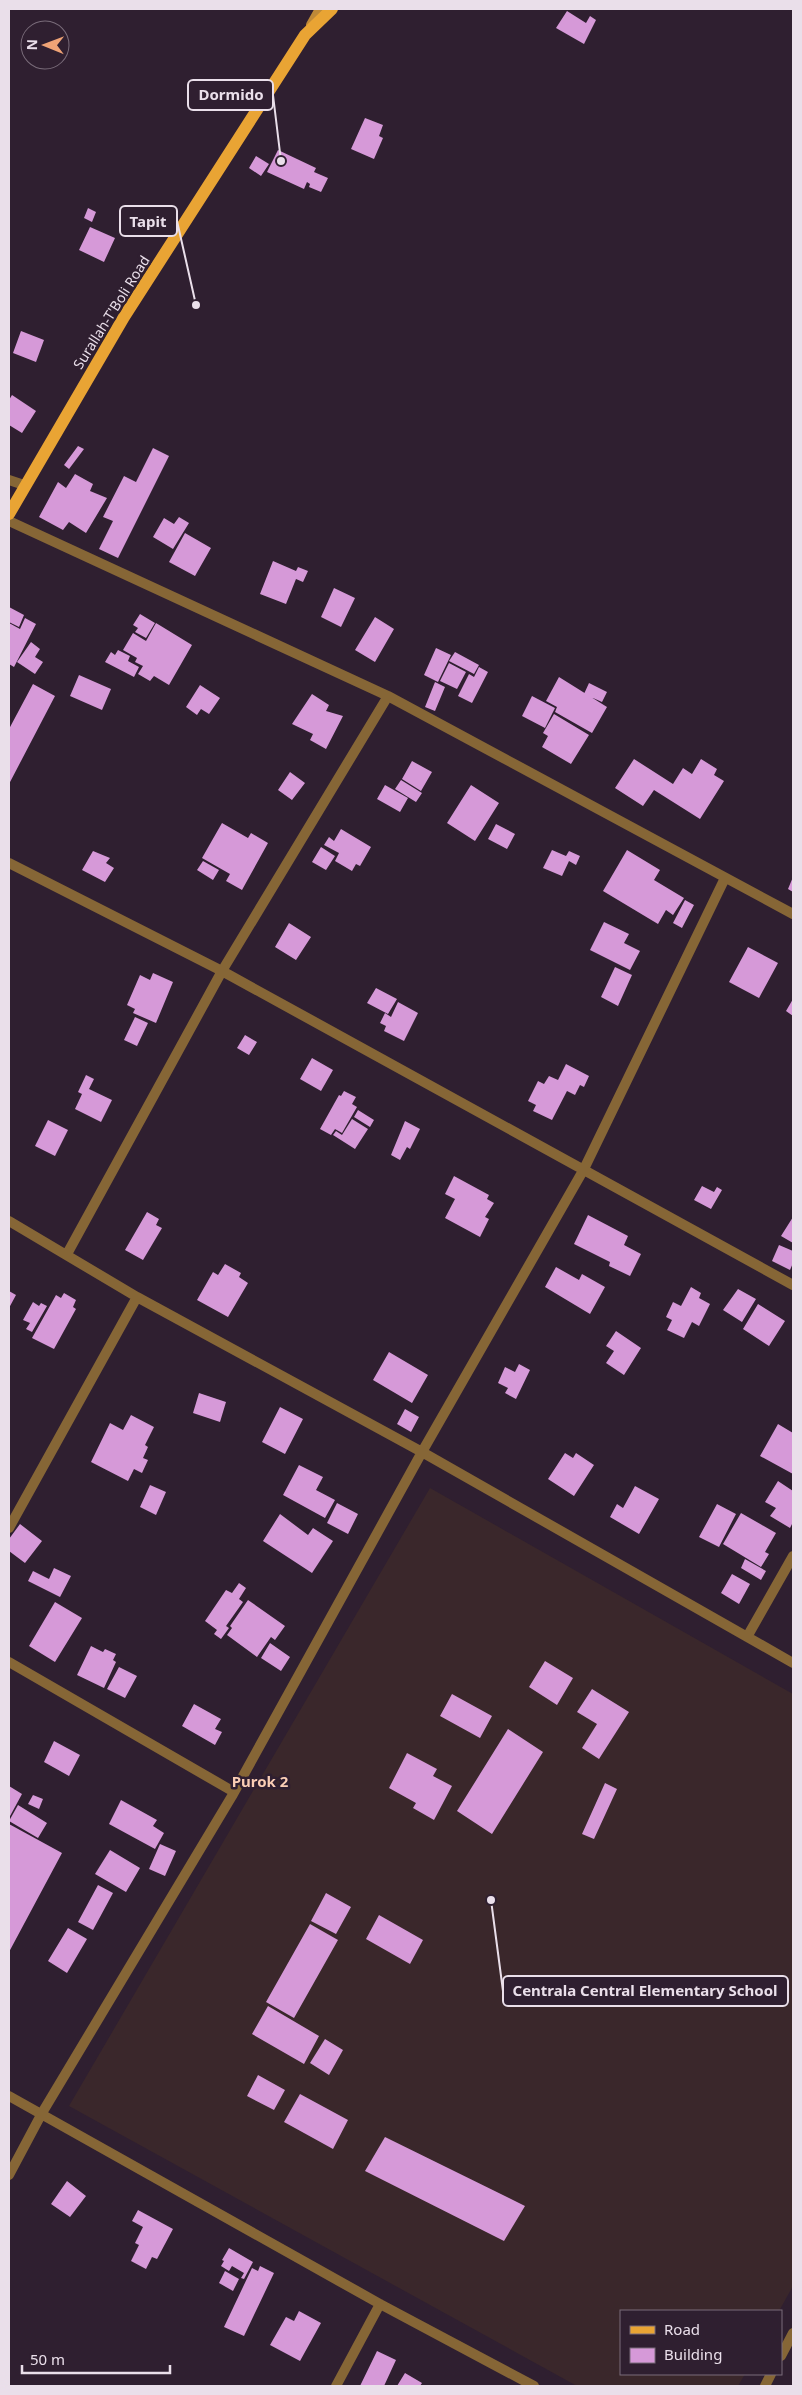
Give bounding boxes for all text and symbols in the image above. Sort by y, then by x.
north arrow [20,20,70,70]
text: N [22,39,41,51]
callout: Dormido [188,80,273,110]
text: Dormido [198,84,264,104]
callout: Tapit [120,206,177,236]
text: Tapit [130,211,167,231]
street label: Surallah-T'Boli Road [68,252,154,372]
district label: Purok 2 [232,1771,289,1791]
callout: Centrala Central Elementary School [503,1976,788,2006]
text: Centrala Central Elementary School [513,1980,778,2000]
legend [620,2310,782,2375]
text: Road [664,2319,700,2339]
scale bar [22,2342,170,2374]
text: Building [664,2344,722,2364]
text: 50 m [30,2349,65,2369]

